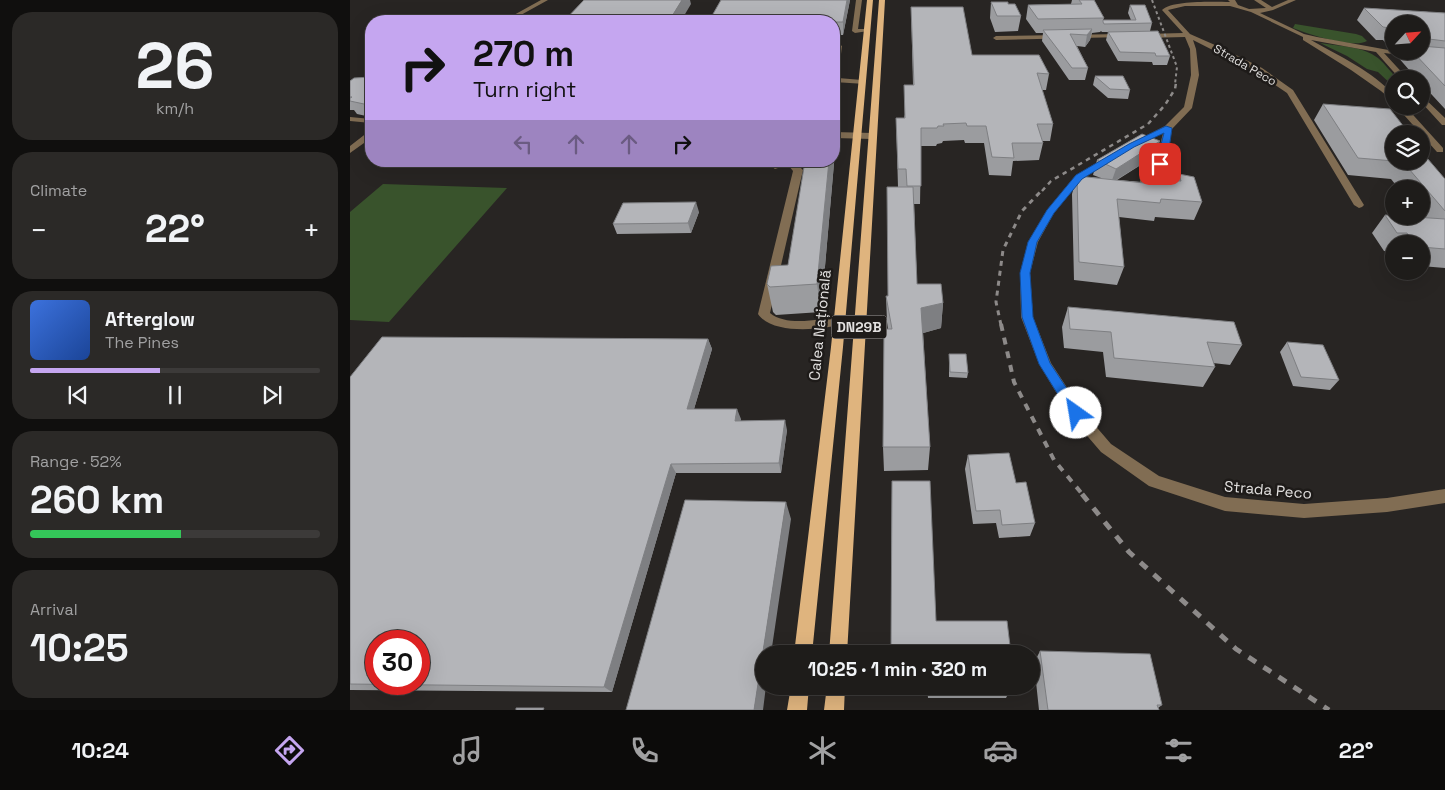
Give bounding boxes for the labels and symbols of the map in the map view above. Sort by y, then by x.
north arrow [1385,15,1430,60]
street label: Strada Peco [1211,40,1279,90]
pin [1139,143,1181,185]
street label: Calea Națională [804,268,835,381]
road number: DN29B [832,316,886,338]
position arrow [1049,386,1101,438]
street label: Strada Peco [1223,476,1313,503]
speed limit sign: 30 [365,630,430,695]

